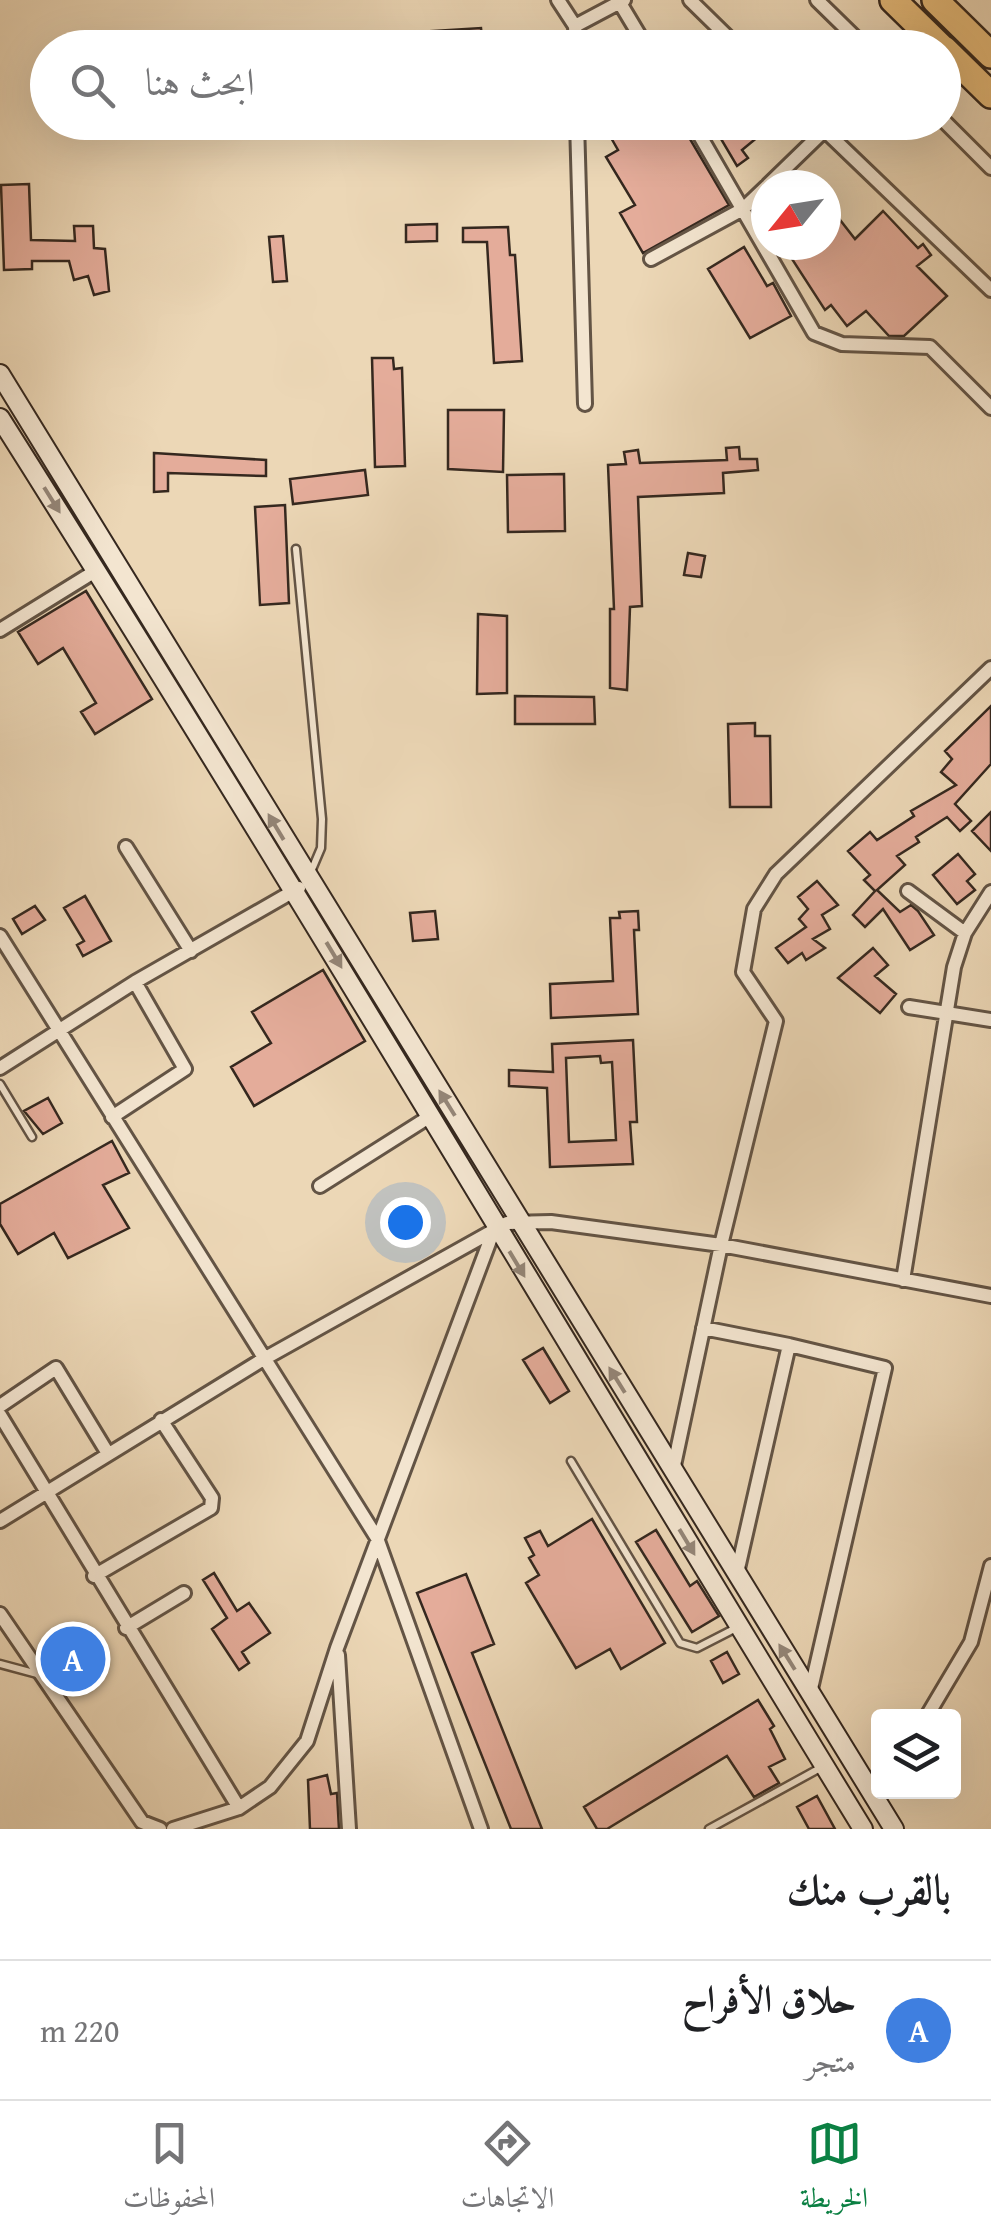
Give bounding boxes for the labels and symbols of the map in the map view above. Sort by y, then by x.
north arrow [751,170,841,260]
one-way arrow [43,486,61,514]
one-way arrow [267,813,286,840]
one-way arrow [325,941,342,969]
one-way arrow [438,1089,456,1117]
your location [380,1197,431,1248]
one-way arrow [507,1251,526,1278]
one-way arrow [609,1366,627,1394]
one-way arrow [678,1528,695,1556]
pin: A [40,1622,106,1696]
one-way arrow [779,1643,797,1670]

